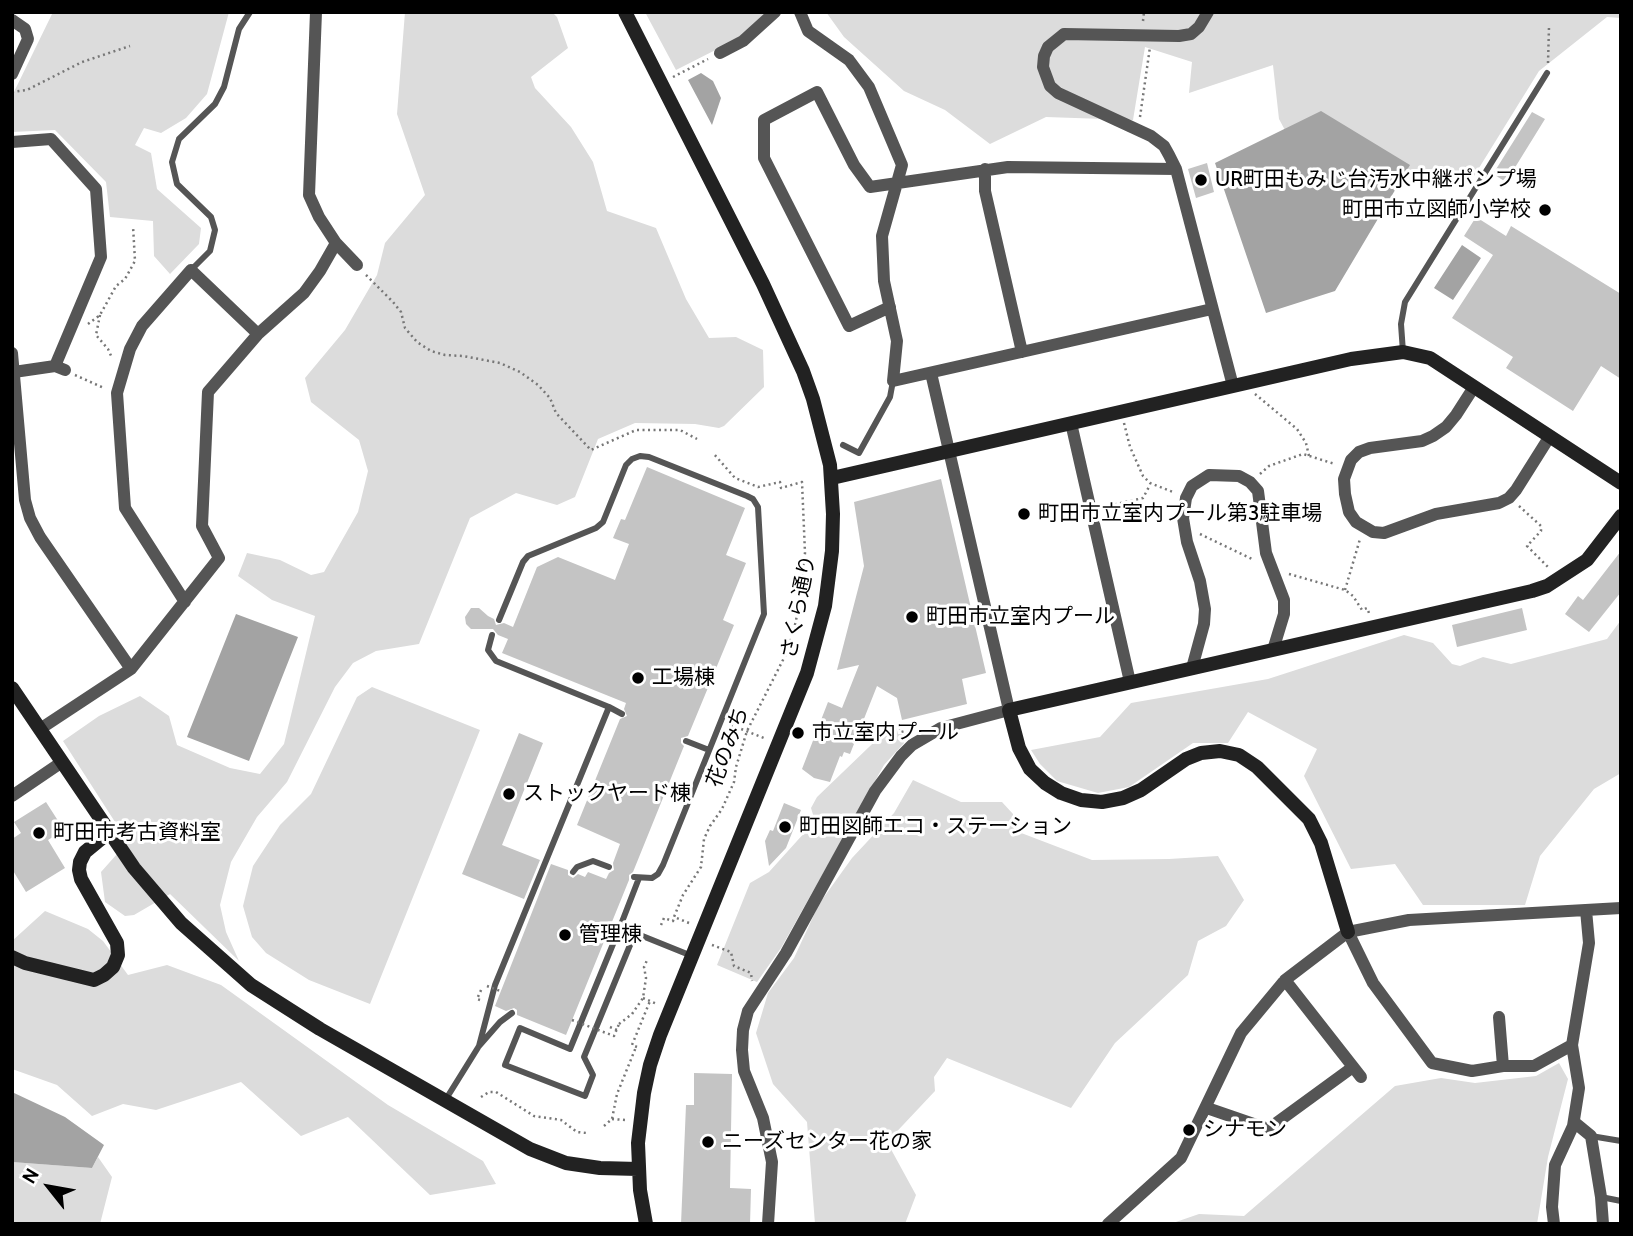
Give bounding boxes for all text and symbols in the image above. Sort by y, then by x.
place label: UR町田もみじ台汚水中継ポンプ場 [1215,167,1537,193]
marker: UR町田もみじ台汚水中継ポンプ場 [1193,172,1209,188]
place label: 町田市立図師小学校 [1342,197,1531,223]
marker: 町田市立図師小学校 [1537,202,1553,218]
place label: 町田市立室内プール第3駐車場 [1038,501,1322,527]
marker: 町田市立室内プール第3駐車場 [1016,506,1032,522]
street label: さくら通り [777,553,821,661]
place label: 町田市立室内プール [926,604,1115,630]
marker: 町田市立室内プール [904,609,920,625]
place label: 工場棟 [652,665,715,691]
marker: 工場棟 [630,670,646,686]
street label: 花のみち [702,703,754,791]
place label: 市立室内プール [812,720,959,746]
marker: 市立室内プール [790,725,806,741]
place label: ストックヤード棟 [523,781,691,807]
marker: ストックヤード棟 [501,786,517,802]
place label: 町田図師エコ・ステーション [799,814,1072,840]
marker: 町田図師エコ・ステーション [777,819,793,835]
place label: 町田市考古資料室 [53,820,221,846]
marker: 町田市考古資料室 [31,825,47,841]
place label: 管理棟 [579,922,642,948]
marker: 管理棟 [557,927,573,943]
place label: シナモン [1203,1117,1287,1143]
marker: シナモン [1181,1122,1197,1138]
place label: ニーズセンター花の家 [722,1129,932,1155]
marker: ニーズセンター花の家 [700,1134,716,1150]
north arrow [14,1152,84,1222]
text: N [17,1164,44,1188]

